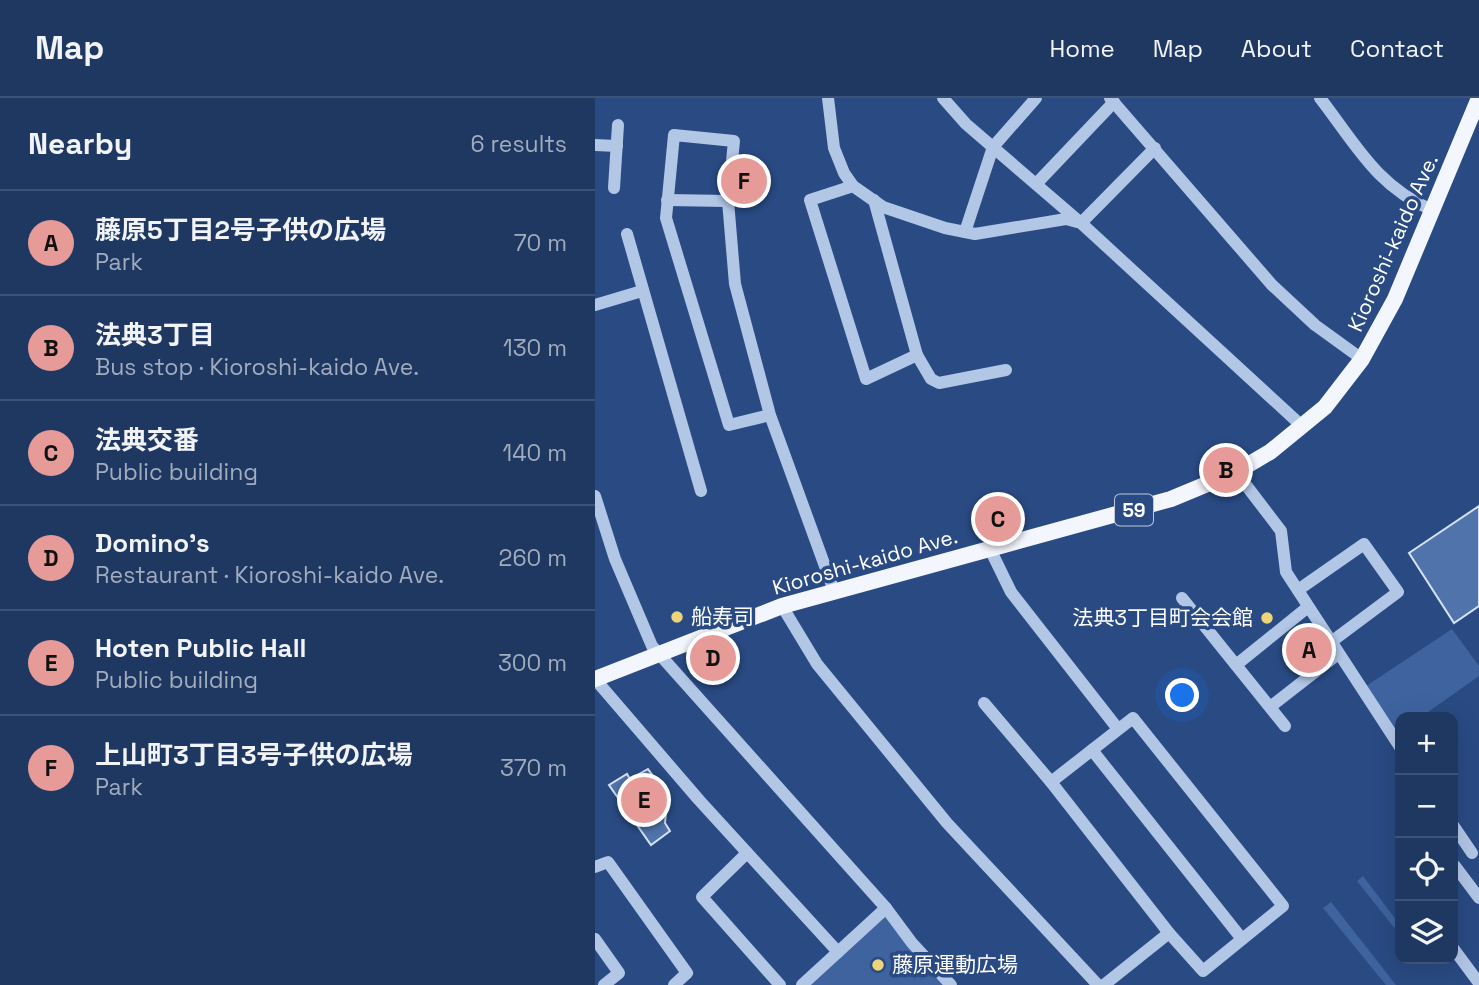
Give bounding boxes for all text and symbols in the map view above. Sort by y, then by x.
text: Map [35,27,104,69]
text: Home [1049,33,1115,64]
text: Map [1153,33,1203,64]
text: About [1241,33,1312,64]
text: Contact [1350,33,1444,64]
text: Nearby [28,124,132,163]
text: 6 results [471,129,567,159]
street label: Kioroshi-kaido Ave. [1341,150,1444,336]
pin: F [721,155,767,207]
text: 藤原5丁目2号子供の広場 [95,213,386,247]
text: A [44,228,58,258]
text: 70 m [514,228,567,258]
text: Park [95,247,143,277]
text: 法典3丁目 [95,318,215,352]
text: B [43,333,59,363]
text: 130 m [503,333,567,363]
text: Bus stop · Kioroshi-kaido Ave. [95,352,419,382]
text: 法典交番 [95,423,199,457]
text: C [44,438,58,468]
text: 140 m [503,438,567,468]
pin: B [1203,444,1249,496]
text: Public building [95,457,258,487]
pin: C [975,493,1021,545]
road number: 59 [1115,494,1153,526]
street label: Kioroshi-kaido Ave. [769,522,961,601]
text: Domino's [95,526,210,560]
text: D [43,543,59,573]
text: 260 m [499,543,567,573]
text: Restaurant · Kioroshi-kaido Ave. [95,560,444,590]
place label: 船寿司 [691,603,754,630]
place label: 法典3丁目町会会館 [1072,604,1253,631]
marker: 船寿司 [669,609,685,625]
marker: 法典3丁目町会会館 [1259,610,1275,626]
pin: A [1286,624,1332,676]
text: Hoten Public Hall [95,631,306,665]
pin: D [690,632,736,684]
text: E [45,648,57,678]
text: 300 m [498,648,567,678]
text: Public building [95,665,258,695]
your location [1165,678,1199,712]
map controls [1395,712,1458,964]
button: + [1395,712,1458,775]
text: 上山町3丁目3号子供の広場 [95,738,413,772]
text: F [45,753,57,783]
text: 370 m [500,753,567,783]
text: Park [95,772,143,802]
pin: E [621,774,667,826]
button: − [1395,775,1458,838]
button: locate [1395,838,1458,901]
button: layers [1395,901,1458,964]
place label: 藤原運動広場 [892,951,1018,978]
marker: 藤原運動広場 [870,957,886,973]

